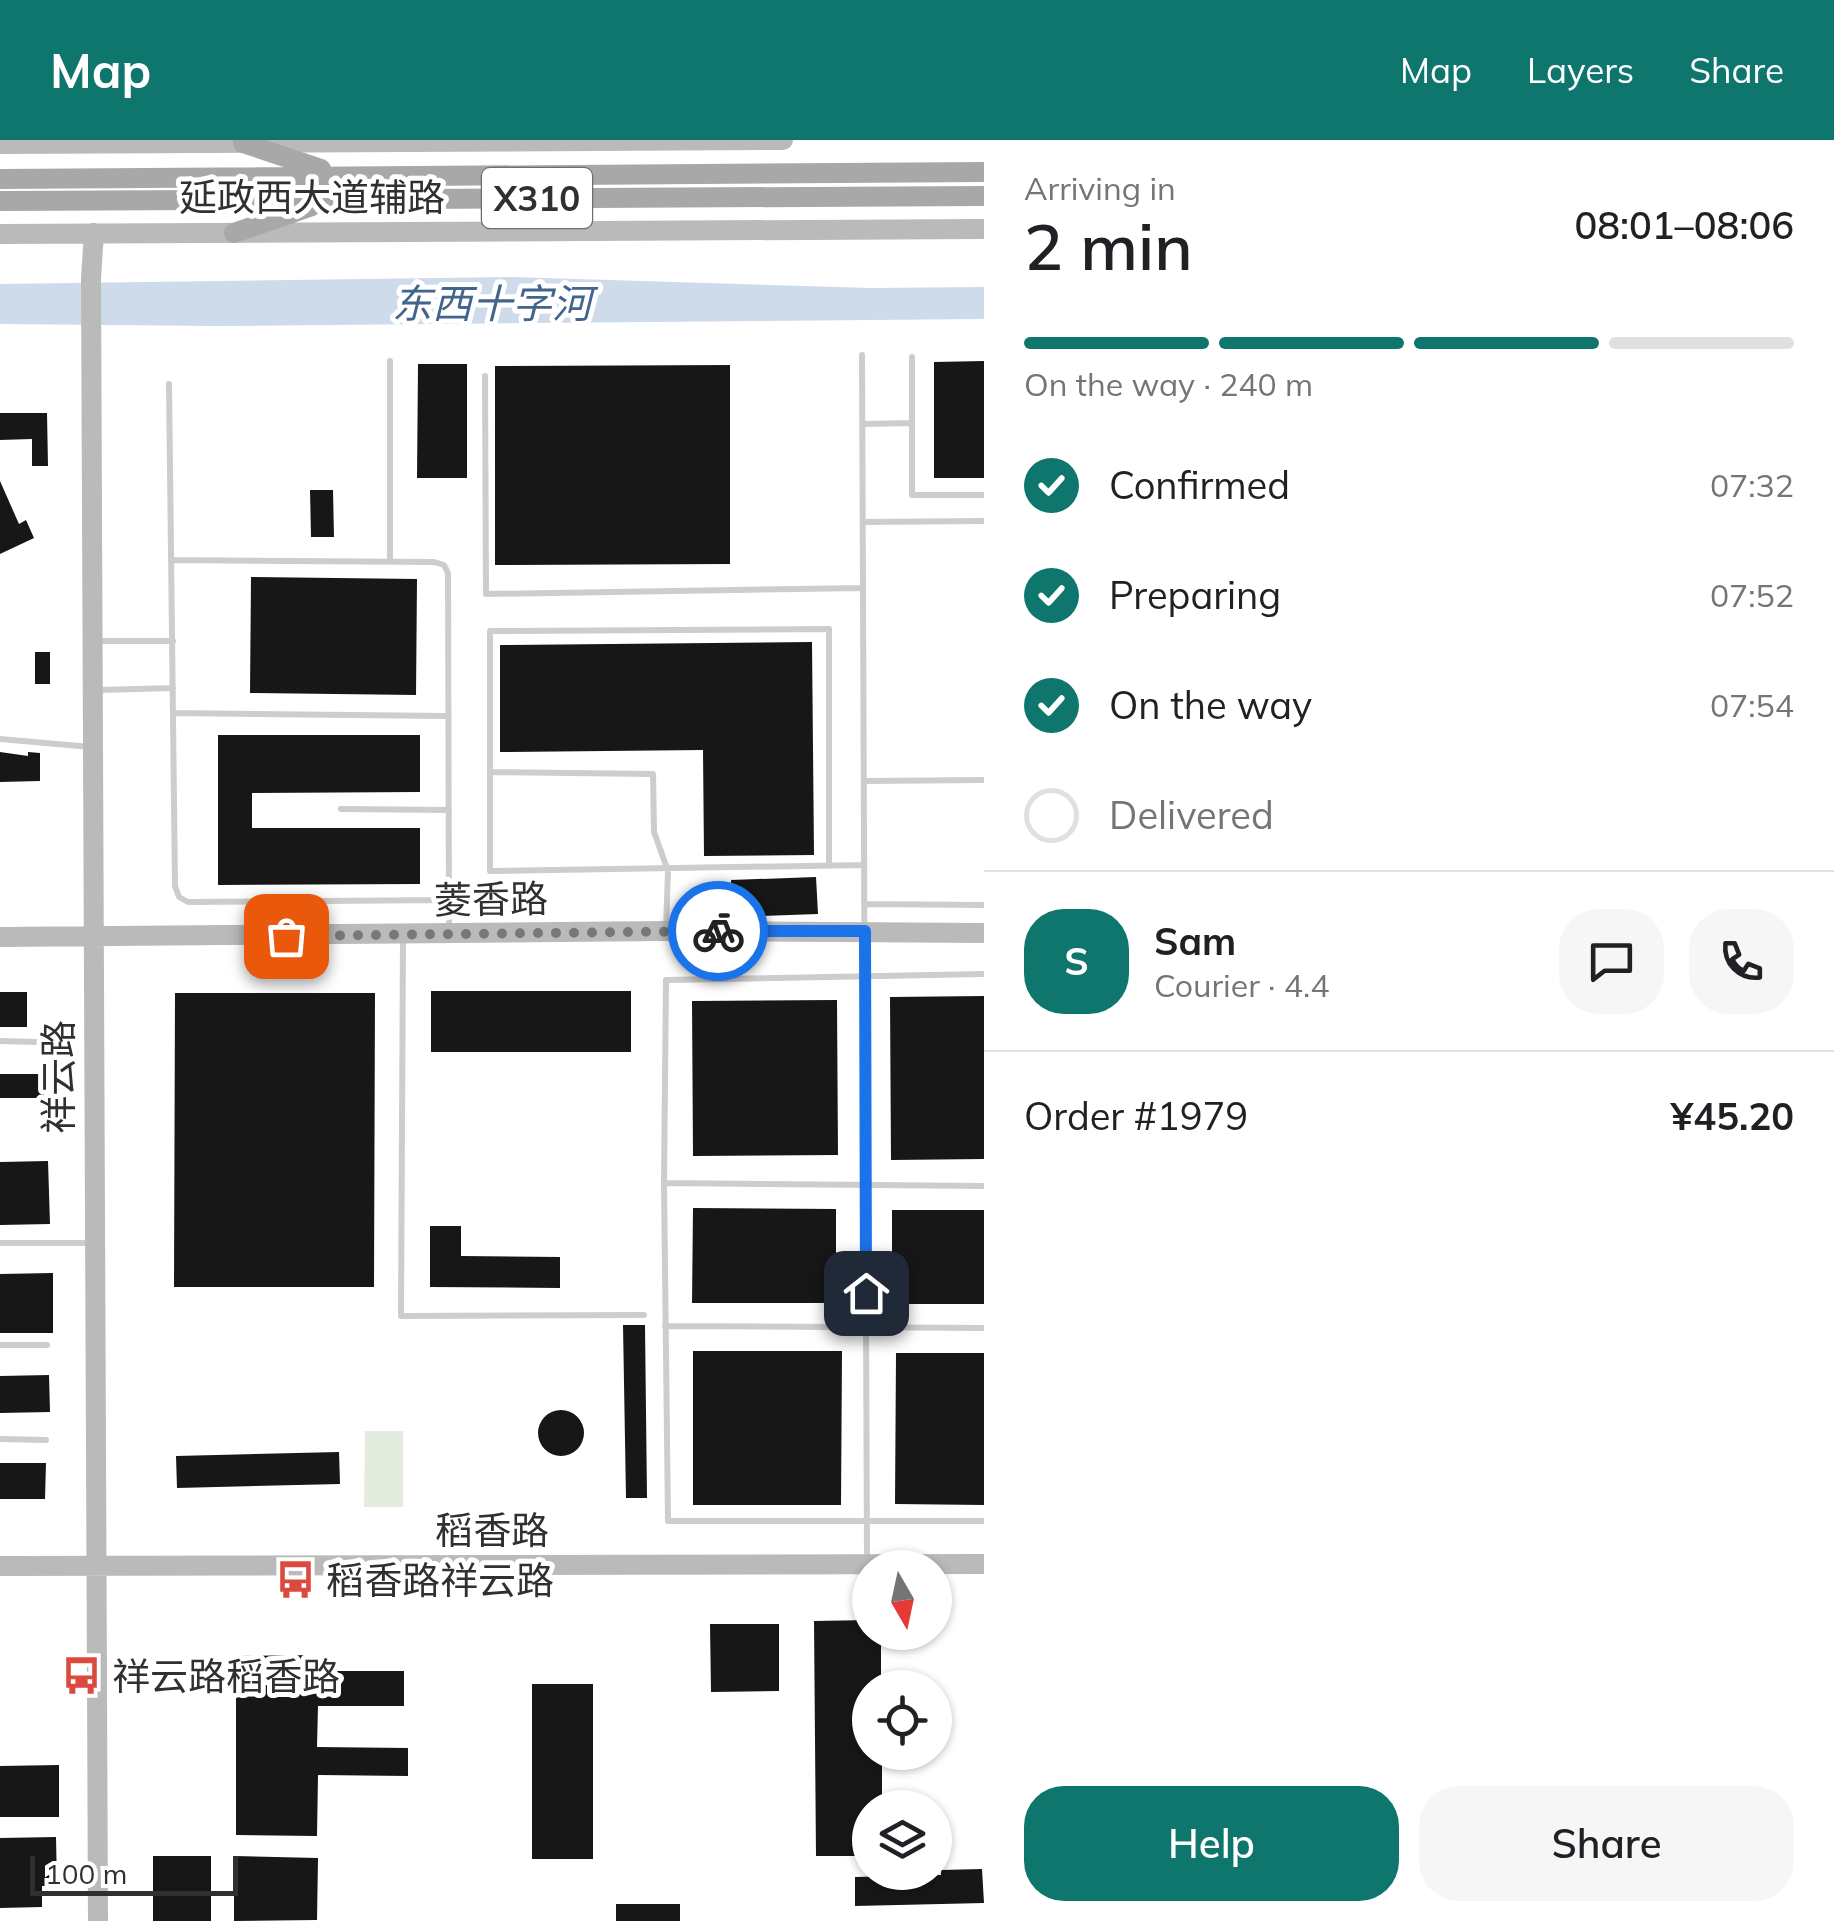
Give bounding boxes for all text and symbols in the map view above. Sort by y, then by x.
text: Map [50,40,151,100]
text: Map [1400,48,1472,92]
text: Layers [1527,48,1634,92]
text: Share [1689,48,1784,92]
road number: X310 [482,168,592,228]
text: Arriving in [1024,168,1176,208]
street label: 延政西大道辅路 [179,173,445,221]
text: 08:01–08:06 [1574,201,1794,249]
text: 2 min [1024,205,1193,286]
water label: 东西十字河 [392,278,599,328]
text: On the way · 240 m [1024,364,1313,404]
icon: check [1024,458,1079,513]
text: Confirmed [1109,461,1290,509]
text: 07:32 [1710,465,1794,505]
icon: check [1024,568,1079,623]
text: Preparing [1109,571,1281,619]
text: 07:52 [1710,575,1794,615]
icon: check [1024,678,1079,733]
text: On the way [1109,681,1312,729]
text: 07:54 [1710,685,1794,725]
text: Delivered [1109,791,1274,839]
street label: 菱香路 [434,874,548,924]
courier [668,881,768,981]
pin [244,894,329,979]
icon: bike [691,904,746,959]
icon: bag [259,909,314,964]
button: chat [1559,909,1664,1014]
button: phone [1689,909,1794,1014]
text: Sam [1154,917,1236,965]
text: S [1064,937,1089,985]
text: Courier · 4.4 [1154,965,1330,1005]
street label: 祥云路 [34,1020,82,1134]
text: Order #1979 [1024,1092,1248,1140]
text: ¥45.20 [1671,1092,1794,1140]
pin [824,1251,909,1336]
icon: home [839,1266,894,1321]
street label: 稻香路 [435,1506,549,1554]
north arrow [852,1550,952,1650]
map controls [852,1550,952,1890]
place label: 稻香路祥云路 [326,1556,554,1604]
bus stop icon: 稻香路祥云路 [275,1559,317,1601]
place label: 祥云路稻香路 [112,1652,340,1700]
bus stop icon: 祥云路稻香路 [61,1655,103,1697]
button: locate [852,1670,952,1770]
button: Help [1024,1786,1399,1901]
button: Share [1419,1786,1794,1901]
button: layers [852,1790,952,1890]
scale bar [30,1851,238,1896]
text: 100 m [45,1856,127,1891]

